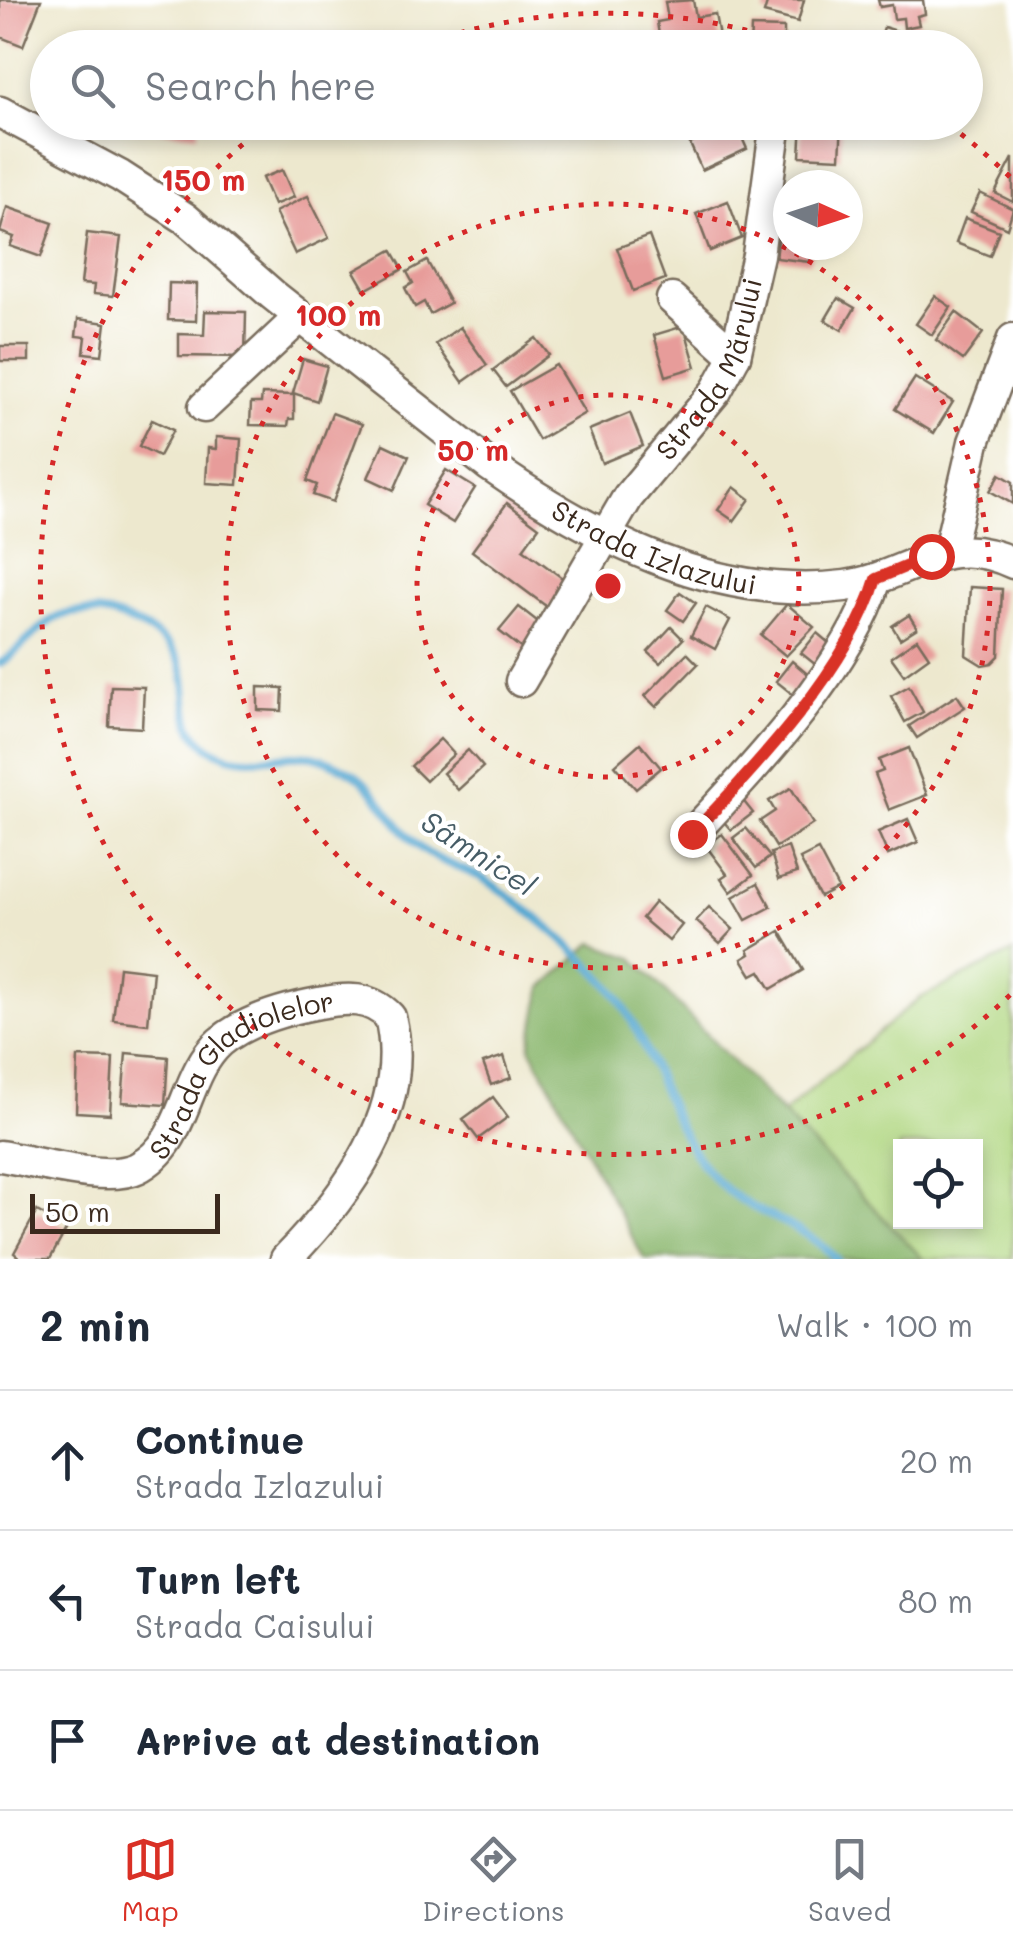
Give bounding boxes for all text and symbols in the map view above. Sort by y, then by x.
search box [30,30,983,140]
icon: search [65,58,120,113]
text: Search here [145,60,376,110]
text: 150 m [161,159,245,199]
north arrow [773,170,863,260]
street label: Strada Mărului [647,274,769,467]
text: 100 m [295,294,381,334]
text: 50 m [437,429,509,469]
street label: Strada Izlazului [545,491,759,602]
route start [909,534,955,580]
centre of rings [590,568,626,604]
water label: Sâmnicel [414,800,544,904]
route end [670,812,716,858]
street label: Strada Gladiolelor [141,982,336,1167]
map controls [893,1139,983,1229]
button: locate [893,1139,983,1229]
scale bar [30,1189,220,1234]
text: 50 m [45,1193,110,1229]
text: 2 min [40,1297,150,1352]
text: Walk · 100 m [776,1303,973,1345]
text: Continue [135,1414,304,1464]
icon: ahead [40,1433,95,1488]
text: 20 m [900,1439,973,1481]
text: Strada Izlazului [135,1464,384,1506]
text: Turn left [135,1554,301,1604]
icon: left [40,1573,95,1628]
text: 80 m [898,1579,973,1621]
text: Strada Caisului [135,1604,375,1646]
icon: arrive [40,1713,95,1768]
text: Arrive at destination [135,1715,540,1765]
tab: Map [122,1832,179,1928]
tab: Directions [422,1832,565,1928]
tab: Saved [808,1832,891,1928]

